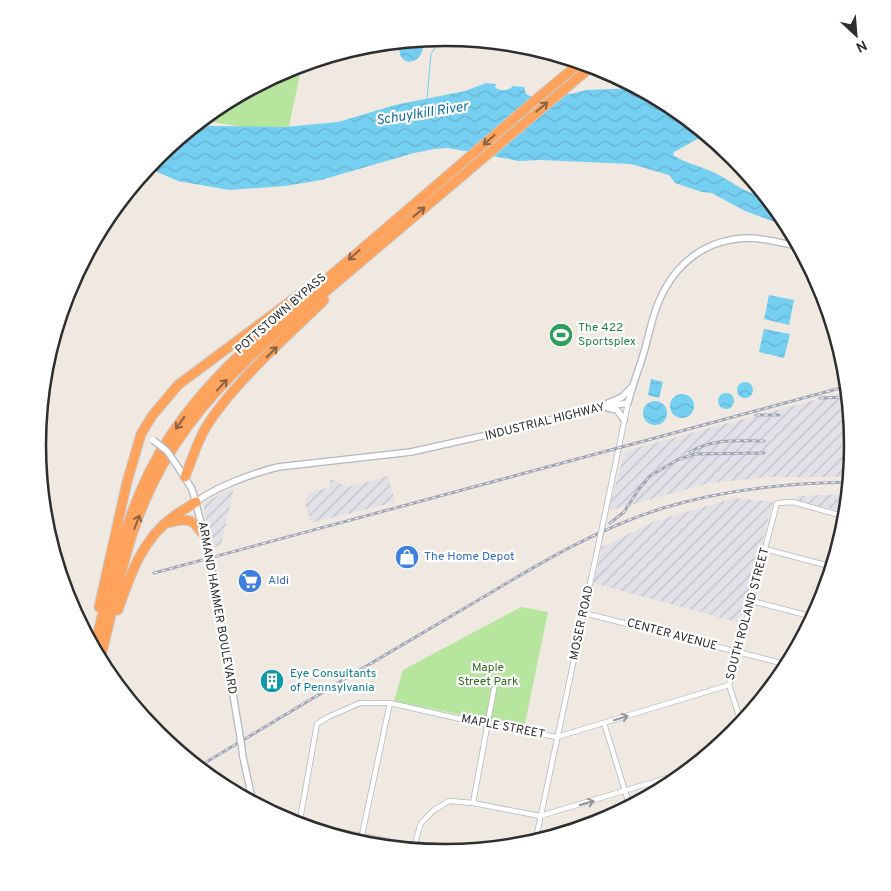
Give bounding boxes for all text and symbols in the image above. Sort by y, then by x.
north arrow [831,10,881,60]
text: N [853,35,869,55]
water label: Schuylkill River [375,98,471,130]
one-way arrow [536,101,549,112]
one-way arrow [483,134,496,145]
one-way arrow [412,206,425,218]
one-way arrow [348,249,361,261]
street label: POTTSTOWN BYPASS [232,270,330,358]
place label: The 422 Sportsplex [578,320,636,350]
sports icon: The 422 Sportsplex [548,322,574,348]
one-way arrow [265,346,278,358]
one-way arrow [216,378,228,391]
street label: INDUSTRIAL HIGHWAY [483,399,607,445]
one-way arrow [175,415,185,429]
one-way arrow [133,515,142,530]
street label: ARMAND HAMMER BOULEVARD [194,520,240,696]
shop icon: The Home Depot [394,544,420,570]
street label: SOUTH ROLAND STREET [723,546,773,682]
place label: The Home Depot [424,549,515,565]
supermarket icon: Aldi [237,568,263,594]
place label: Aldi [268,573,289,589]
street label: MOSER ROAD [566,584,598,662]
street label: CENTER AVENUE [625,615,719,655]
park label: Maple Street Park [458,660,518,690]
place label: Eye Consultants of Pennsylvania [290,666,376,696]
building icon: Eye Consultants of Pennsylvania [259,668,285,694]
street label: MAPLE STREET [460,711,546,743]
one-way arrow [612,713,628,723]
one-way arrow [579,797,595,807]

